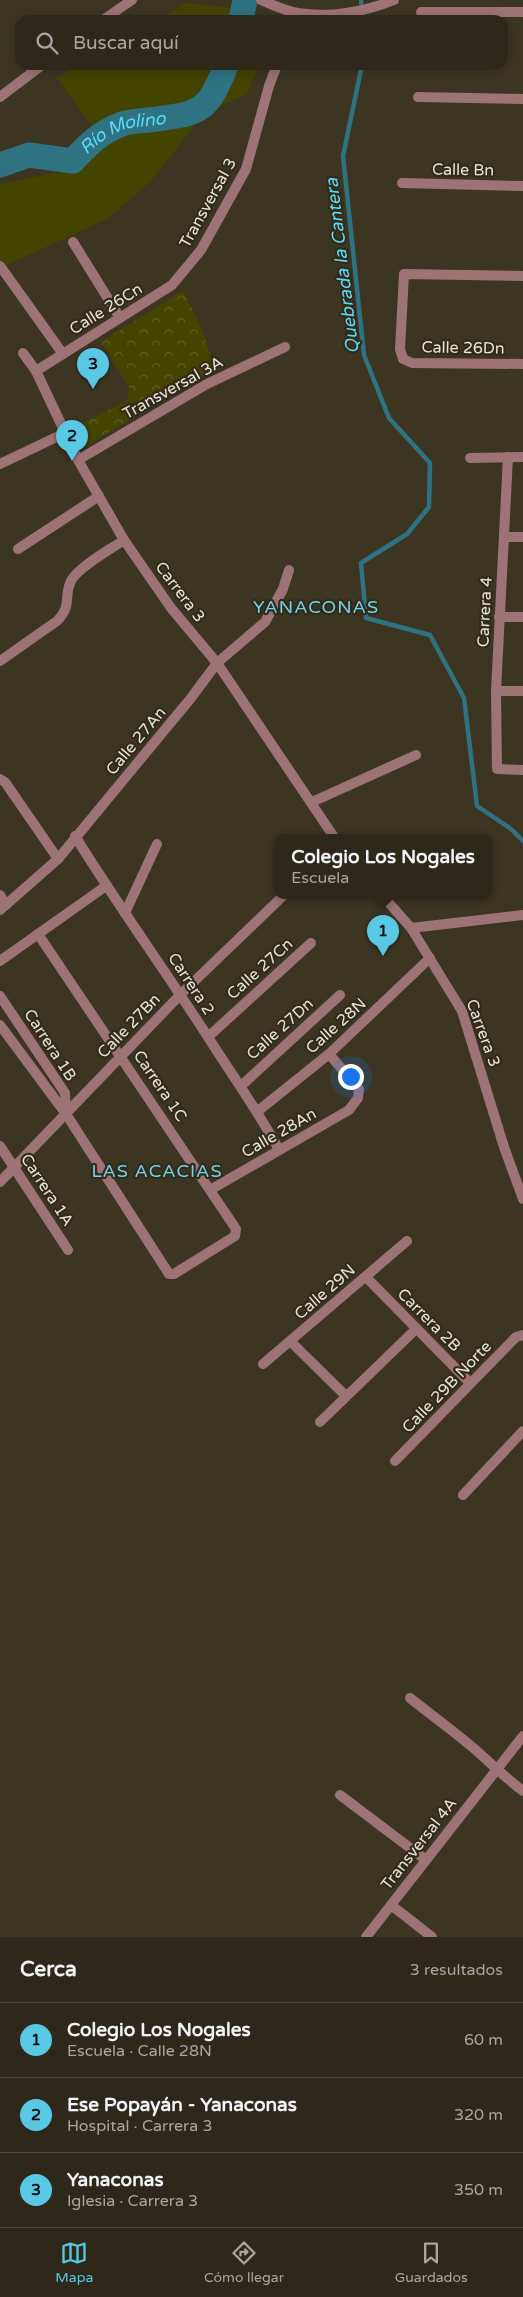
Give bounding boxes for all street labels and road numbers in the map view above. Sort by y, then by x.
street label: Transversal 3 [175,155,241,251]
street label: Calle Bn [432,159,494,181]
street label: Calle 26Cn [66,279,146,339]
street label: Calle 26Dn [421,337,505,359]
street label: Transversal 3A [119,352,227,424]
street label: Carrera 3 [151,558,209,626]
street label: Carrera 4 [473,576,497,648]
street label: Calle 27An [102,703,170,779]
street label: Calle 27Cn [223,934,297,1004]
street label: Carrera 2 [163,949,219,1019]
street label: Calle 27Bn [93,990,165,1062]
street label: Calle 27Dn [242,994,318,1064]
street label: Calle 28N [302,994,370,1058]
street label: Carrera 3 [462,996,504,1070]
street label: Carrera 1B [19,1005,81,1085]
street label: Carrera 1C [129,1047,191,1125]
street label: Calle 28An [238,1104,320,1162]
street label: Carrera 1A [16,1150,78,1230]
street label: Calle 29N [290,1260,360,1324]
street label: Carrera 2B [393,1284,465,1356]
street label: Calle 29B Norte [398,1337,496,1437]
street label: Transversal 4A [377,1794,461,1894]

